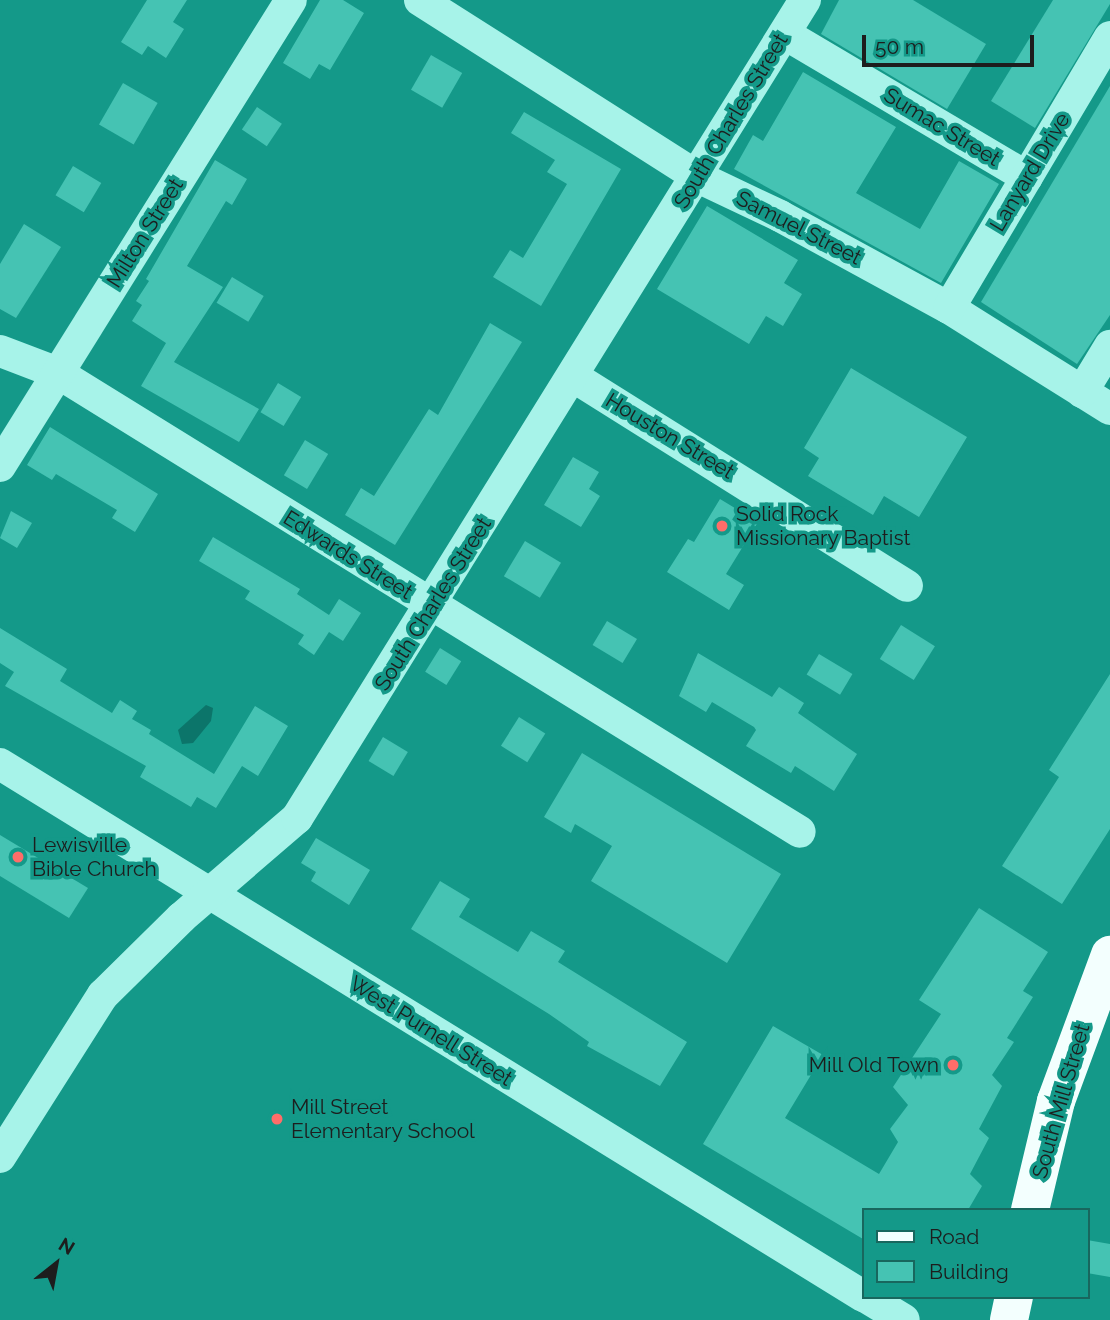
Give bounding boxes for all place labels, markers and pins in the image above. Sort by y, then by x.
place label: Solid Rock Missionary Baptist [736,501,911,551]
marker: Solid Rock Missionary Baptist [714,518,730,534]
place label: Lewisville Bible Church [32,832,157,882]
marker: Lewisville Bible Church [10,849,26,865]
place label: Mill Old Town [807,1052,939,1078]
marker: Mill Old Town [945,1057,961,1073]
place label: Mill Street Elementary School [291,1094,475,1144]
marker: Mill Street Elementary School [269,1111,285,1127]

